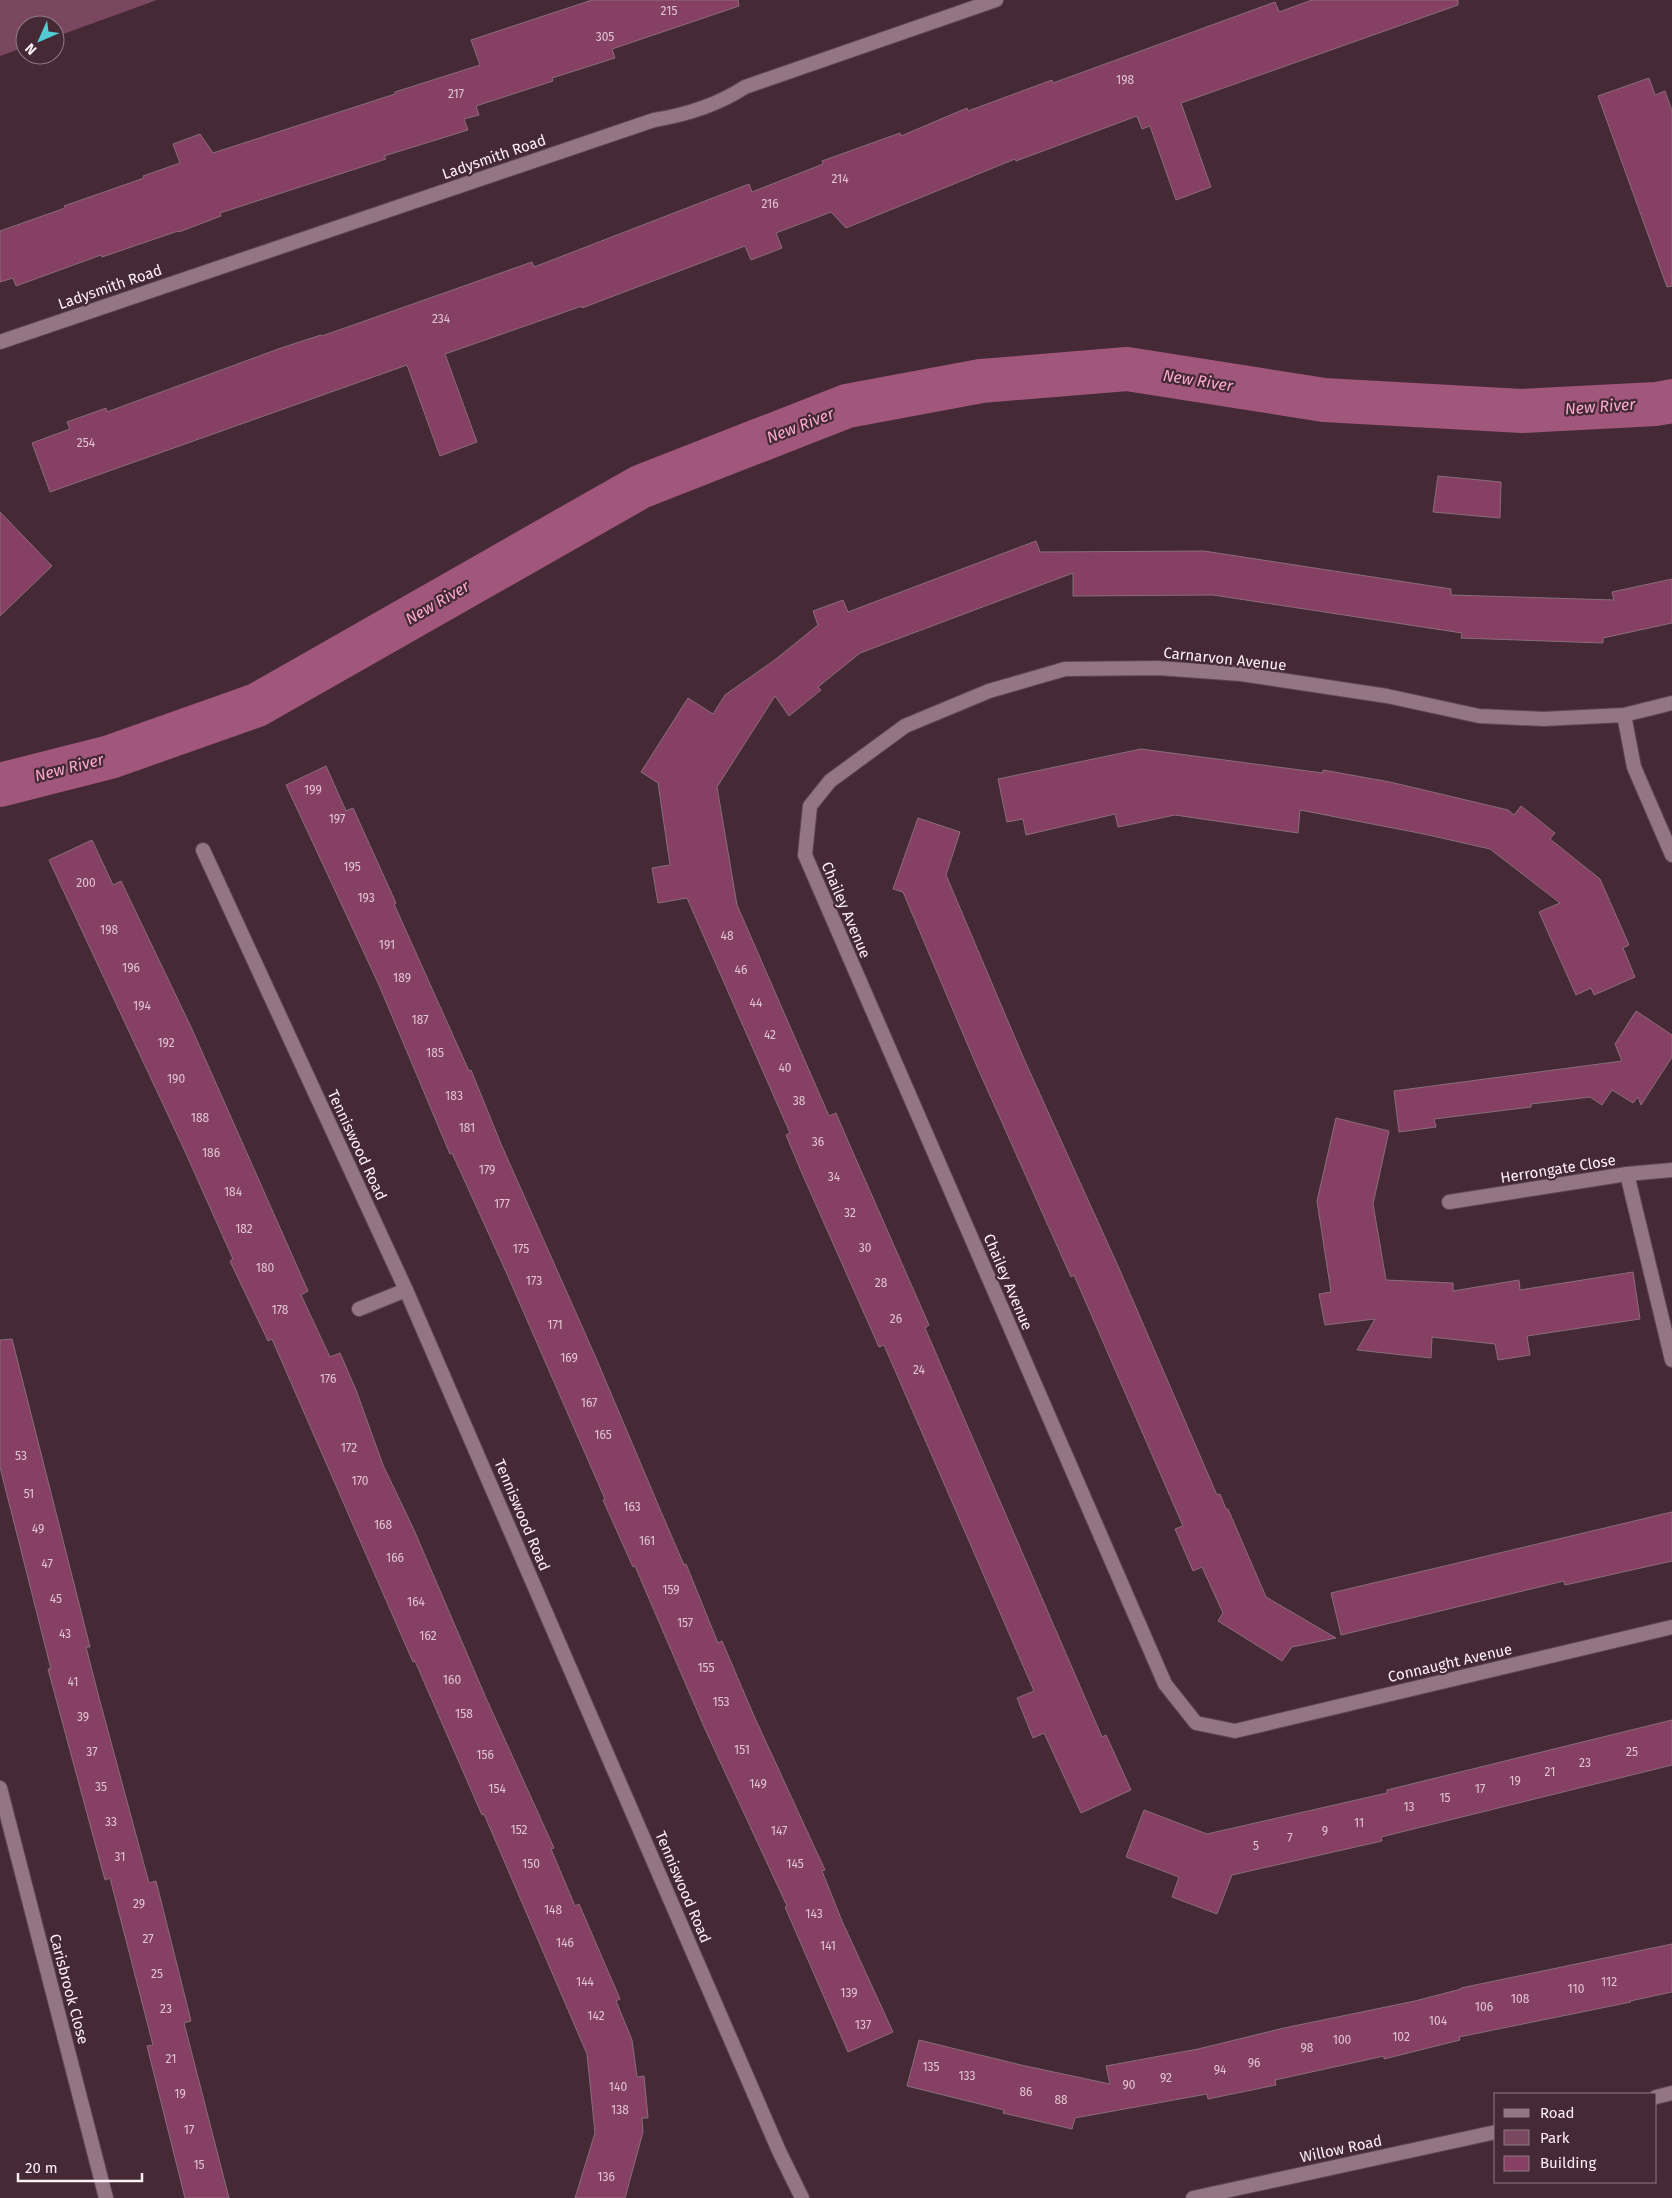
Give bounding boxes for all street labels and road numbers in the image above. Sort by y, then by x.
street label: Ladysmith Road [440,131,548,183]
street label: Ladysmith Road [56,261,164,313]
street label: Carnarvon Avenue [1163,644,1287,674]
street label: Chailey Avenue [818,859,874,961]
street label: Tenniswood Road [324,1087,390,1203]
street label: Herrongate Close [1499,1151,1617,1187]
street label: Chailey Avenue [980,1231,1036,1333]
street label: Tenniswood Road [490,1456,554,1574]
street label: Connaught Avenue [1386,1640,1514,1686]
street label: Tenniswood Road [651,1828,715,1946]
street label: Carisbrook Close [46,1932,92,2046]
street label: Willow Road [1298,2132,1384,2166]

